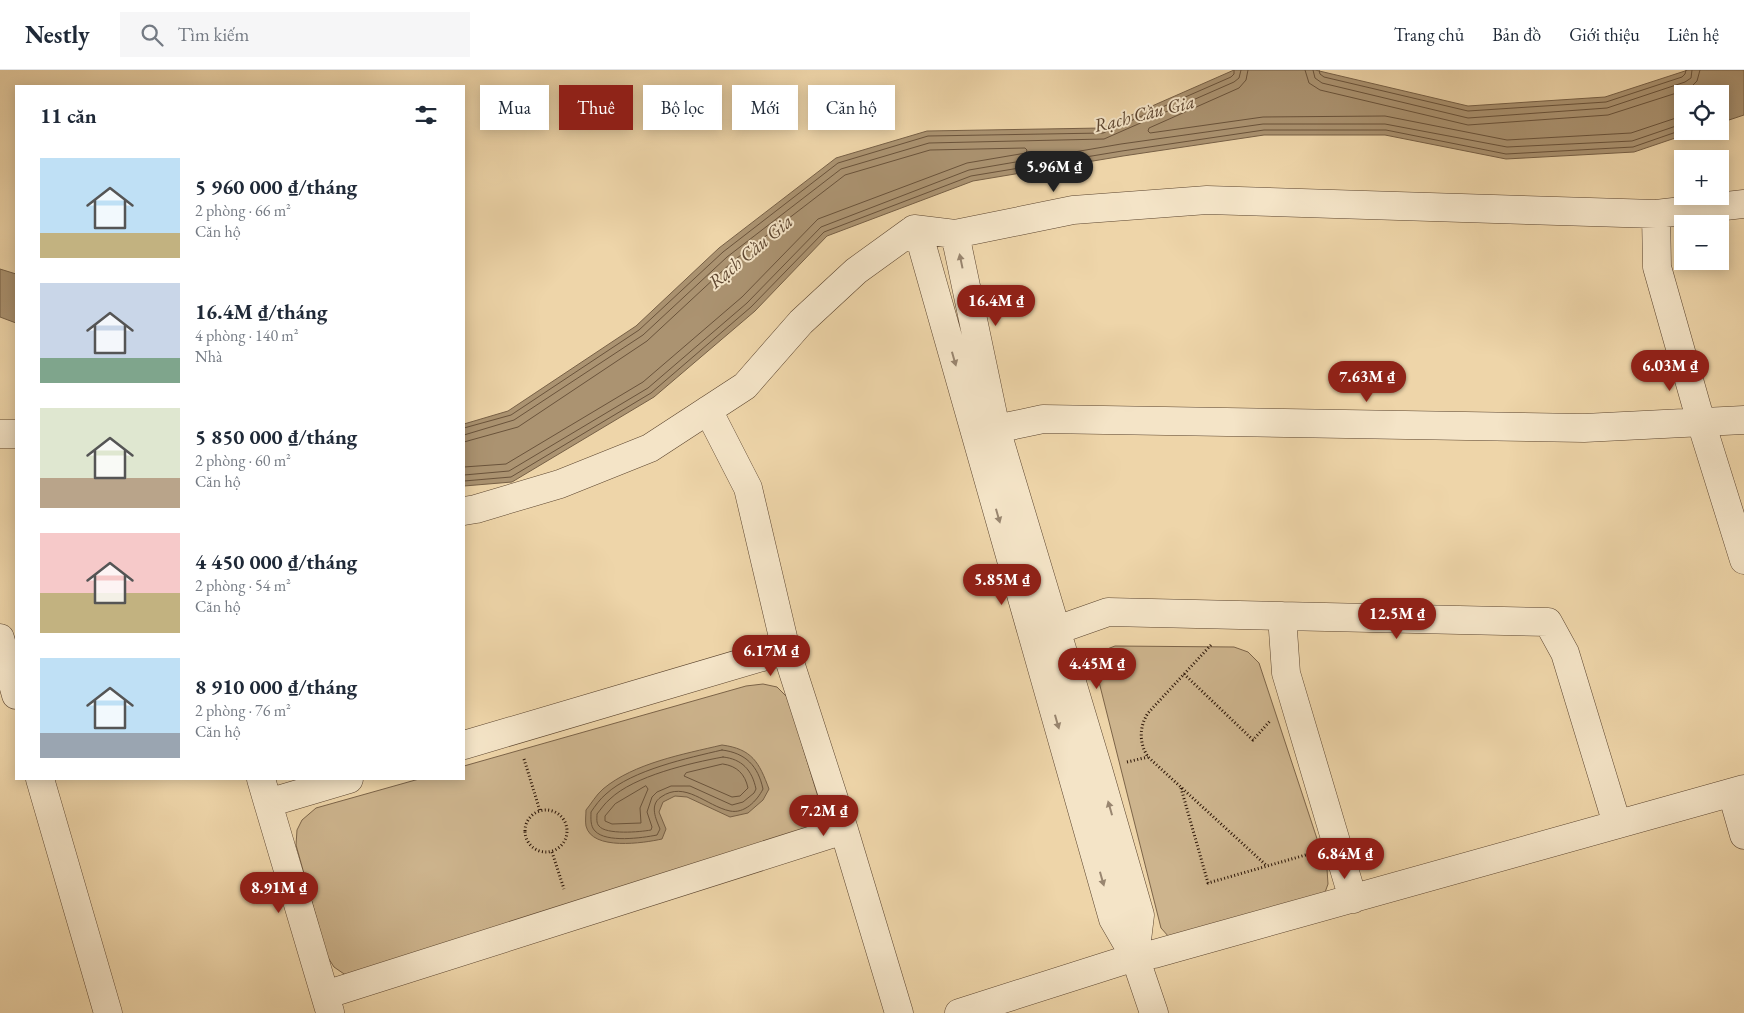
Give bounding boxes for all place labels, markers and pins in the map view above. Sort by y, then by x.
pin: 5.96M ₫ [1008,150,1100,193]
pin: 16.4M ₫ [950,284,1042,327]
pin: 6.03M ₫ [1624,350,1716,392]
pin: 7.63M ₫ [1321,360,1413,403]
pin: 5.85M ₫ [956,564,1048,606]
pin: 12.5M ₫ [1351,598,1443,640]
pin: 6.17M ₫ [725,634,817,677]
pin: 4.45M ₫ [1051,648,1143,690]
pin: 7.2M ₫ [783,794,865,837]
pin: 6.84M ₫ [1299,838,1391,880]
pin: 8.91M ₫ [233,872,325,914]

